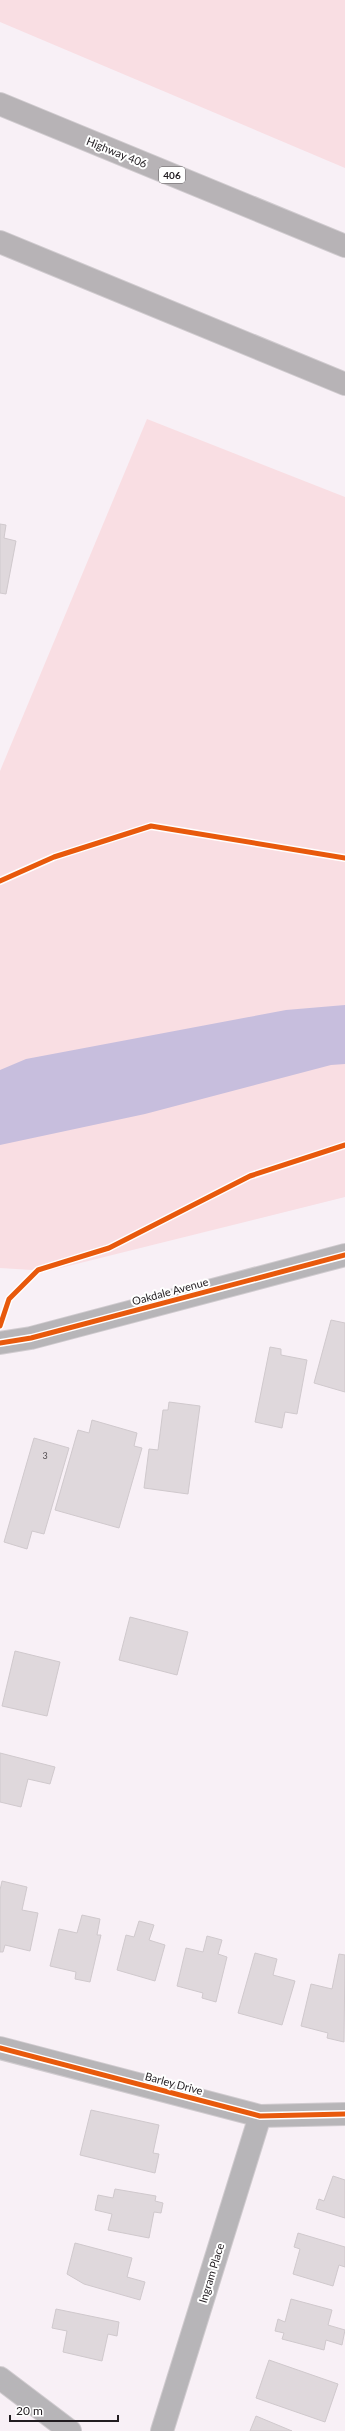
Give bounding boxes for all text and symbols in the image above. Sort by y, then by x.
street label: Highway 406 [85,134,149,170]
road number: 406 [159,167,185,183]
street label: Oakdale Avenue [130,1275,210,1307]
house number: 3 [42,1450,48,1461]
street label: Barley Drive [144,2069,204,2097]
street label: Ingram Place [196,2241,226,2304]
scale bar [10,2397,118,2423]
text: 20 m [16,2403,43,2418]

